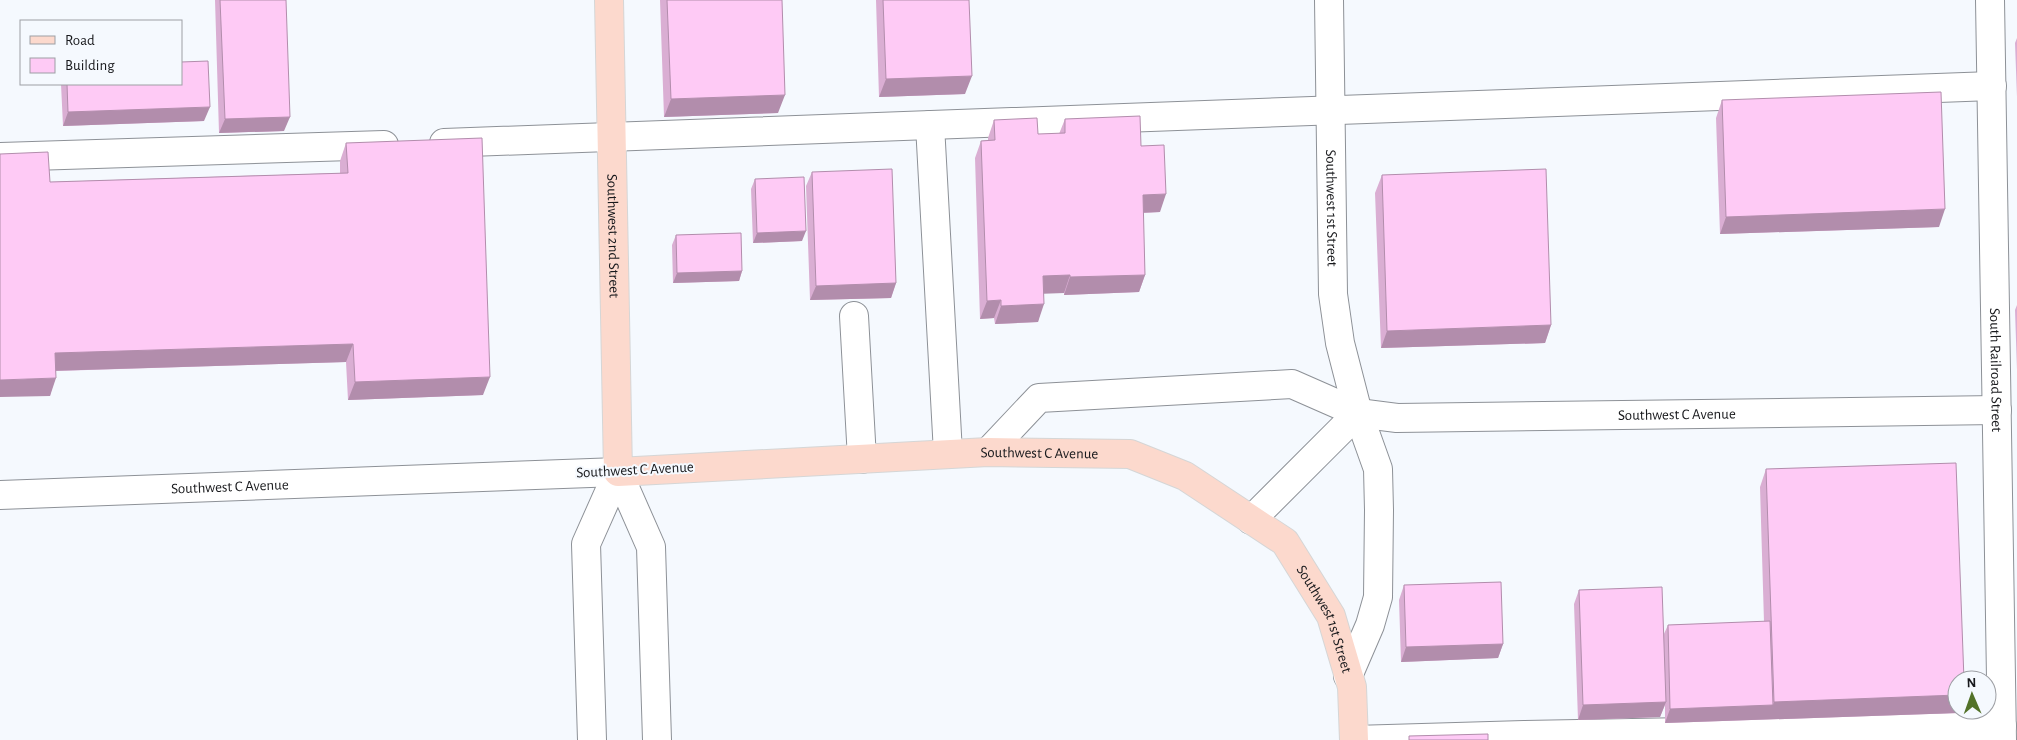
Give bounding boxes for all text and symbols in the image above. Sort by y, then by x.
legend [20,20,182,85]
text: Road [65,33,95,48]
text: Building [65,58,115,73]
street label: Southwest 1st Street [1324,149,1340,267]
street label: Southwest 2nd Street [605,174,622,298]
street label: South Railroad Street [1987,308,2005,432]
street label: Southwest C Avenue [1618,406,1736,423]
street label: Southwest C Avenue [980,444,1098,461]
street label: Southwest C Avenue [576,459,694,481]
street label: Southwest C Avenue [171,477,289,496]
street label: Southwest 1st Street [1294,562,1355,675]
north arrow [1947,670,1997,720]
text: N [1966,676,1977,690]

